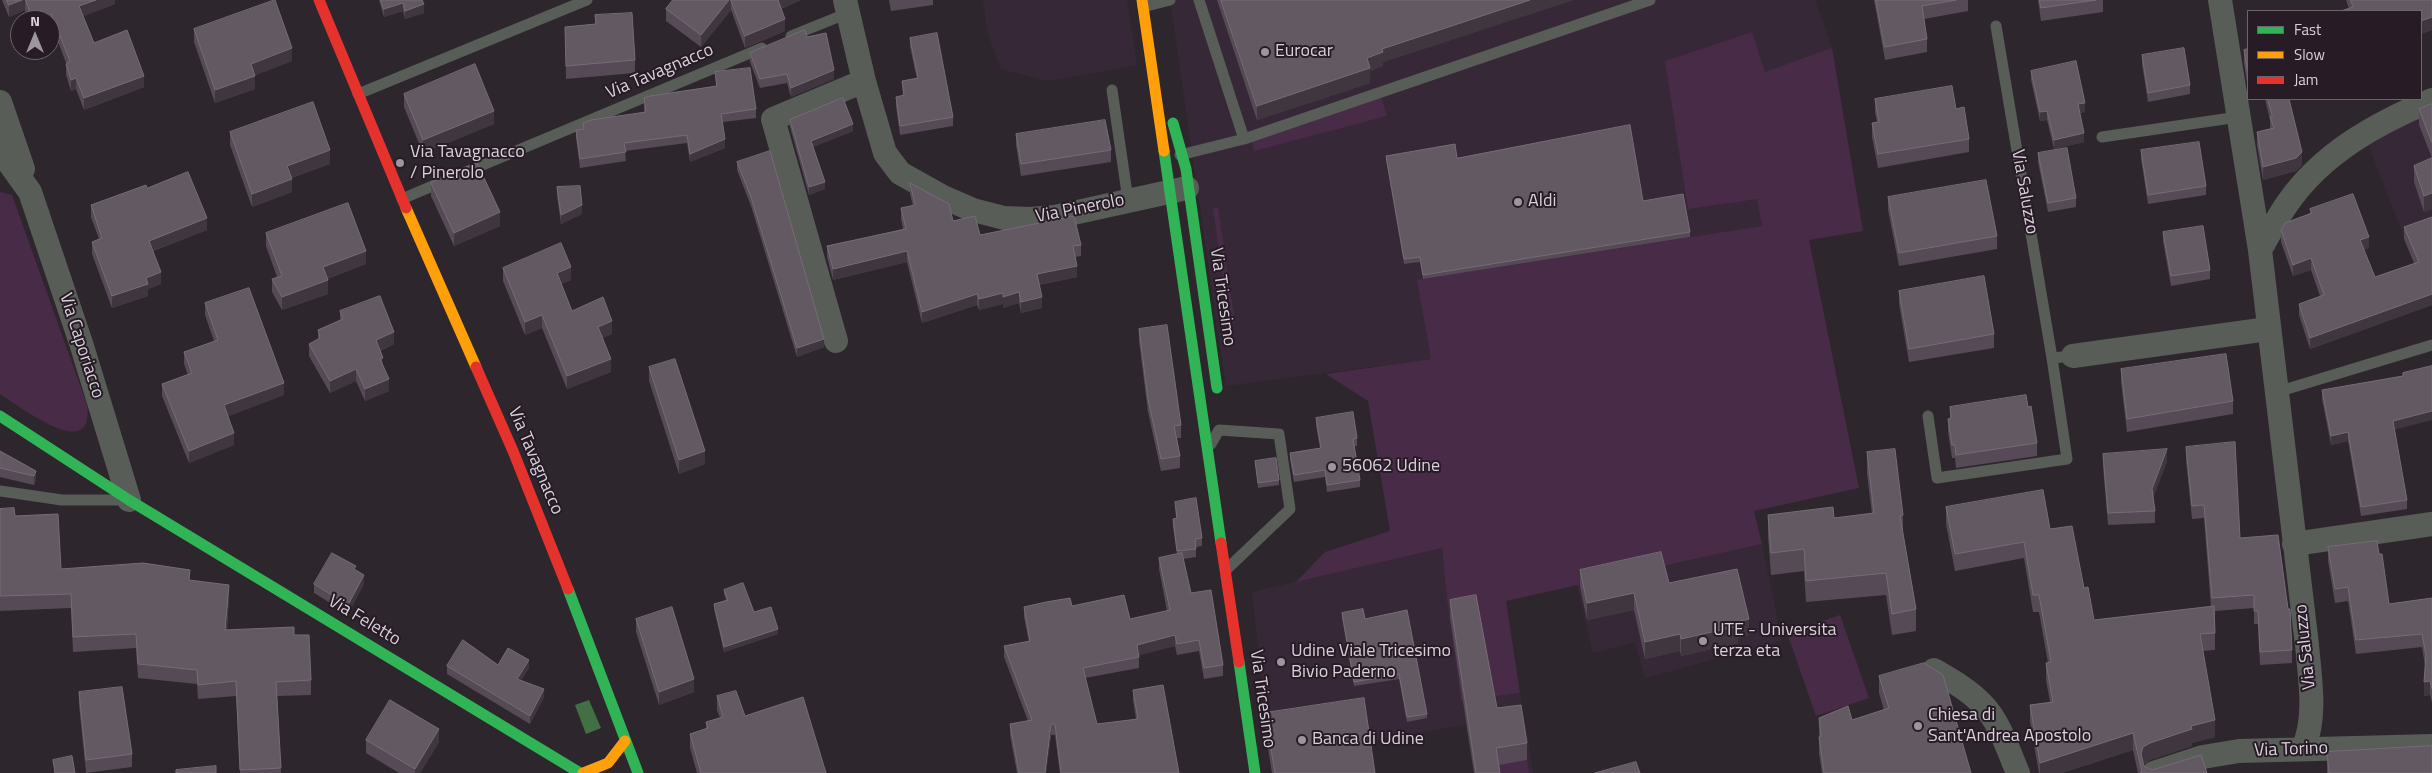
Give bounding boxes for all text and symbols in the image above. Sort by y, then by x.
north arrow [10,10,60,60]
text: N [30,10,40,31]
legend [2247,10,2422,100]
text: Fast [2294,18,2321,41]
street label: Via Tavagnacco [603,40,717,104]
place label: Eurocar [1275,41,1333,63]
text: Slow [2294,43,2325,66]
marker: Eurocar [1259,46,1271,58]
text: Jam [2294,68,2318,91]
place label: Via Tavagnacco / Pinerolo [410,142,525,184]
street label: Via Saluzzo [2006,148,2042,236]
marker: Via Tavagnacco / Pinerolo [394,157,406,169]
street label: Via Pinerolo [1034,190,1126,228]
place label: Aldi [1528,191,1556,213]
marker: Aldi [1512,196,1524,208]
street label: Via Tricesimo [1204,246,1240,348]
street label: Via Caporiacco [54,291,108,401]
street label: Via Tavagnacco [503,404,567,518]
place label: 56062 Udine [1342,456,1440,478]
marker: 56062 Udine [1326,461,1338,473]
street label: Via Feletto [324,591,404,651]
street label: Via Saluzzo [2291,603,2321,691]
place label: UTE - Universita terza eta [1713,620,1836,662]
marker: UTE - Universita terza eta [1697,635,1709,647]
place label: Udine Viale Tricesimo Bivio Paderno [1291,641,1451,684]
street label: Via Tricesimo [1244,648,1280,750]
marker: Udine Viale Tricesimo Bivio Paderno [1275,656,1287,668]
place label: Chiesa di Sant'Andrea Apostolo [1928,705,2091,748]
marker: Chiesa di Sant'Andrea Apostolo [1912,720,1924,732]
place label: Banca di Udine [1312,729,1424,751]
marker: Banca di Udine [1296,734,1308,746]
street label: Via Torino [2254,738,2328,762]

